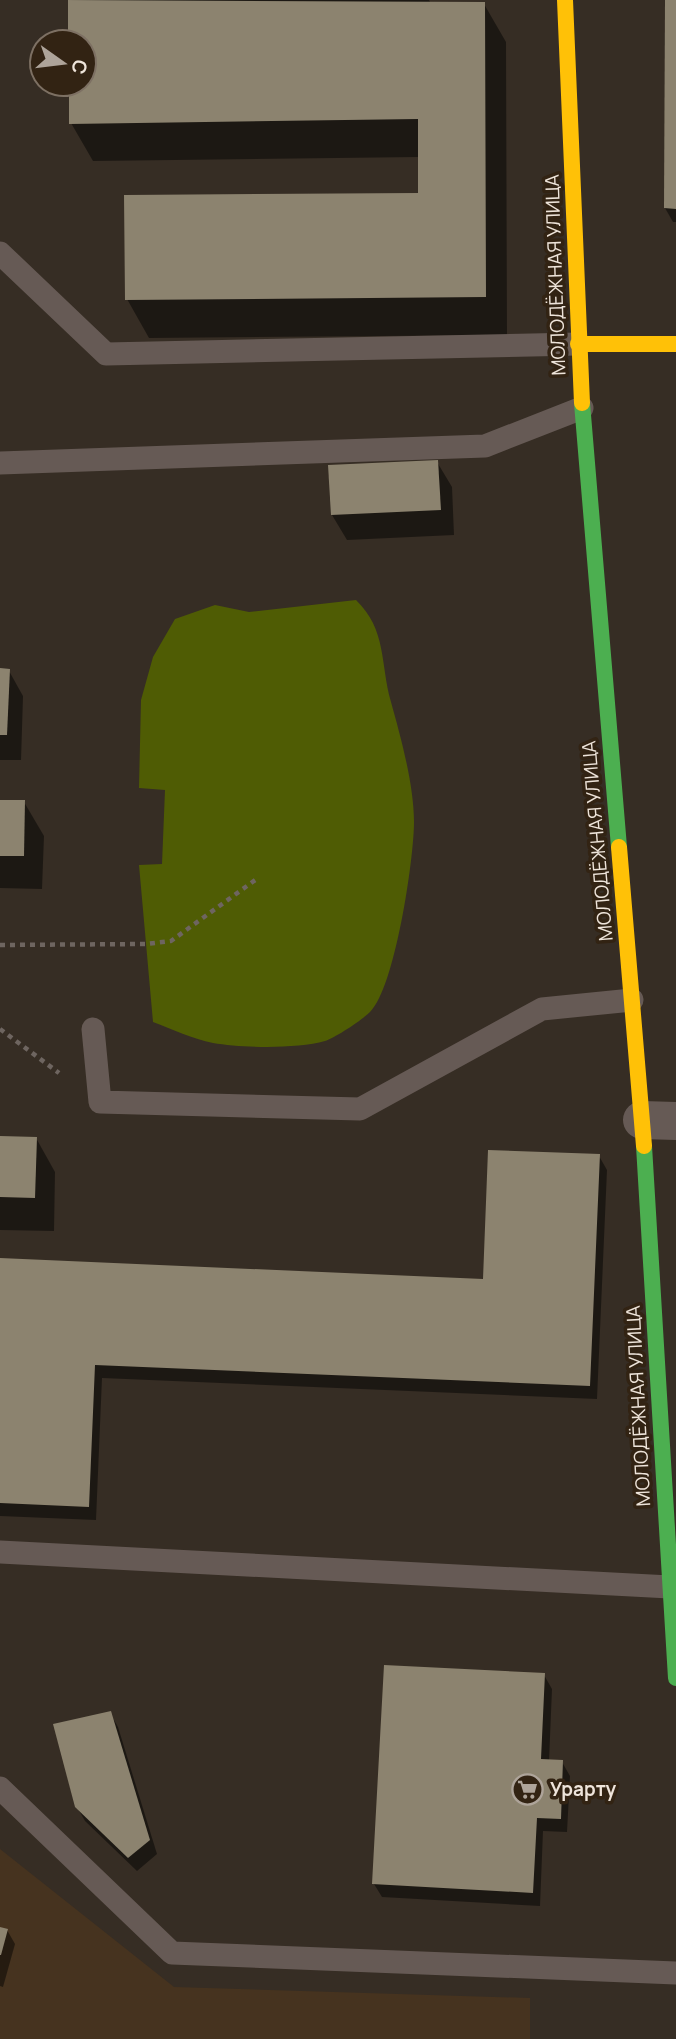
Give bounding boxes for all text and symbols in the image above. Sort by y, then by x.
north arrow [28,28,98,98]
text: С [65,57,94,77]
street label: МОЛОДЁЖНАЯ УЛИЦА [538,174,572,376]
street label: МОЛОДЁЖНАЯ УЛИЦА [575,740,619,942]
street label: МОЛОДЁЖНАЯ УЛИЦА [620,1305,656,1507]
supermarket icon: Урарту [510,1772,544,1806]
place label: Урарту [550,1776,616,1802]

